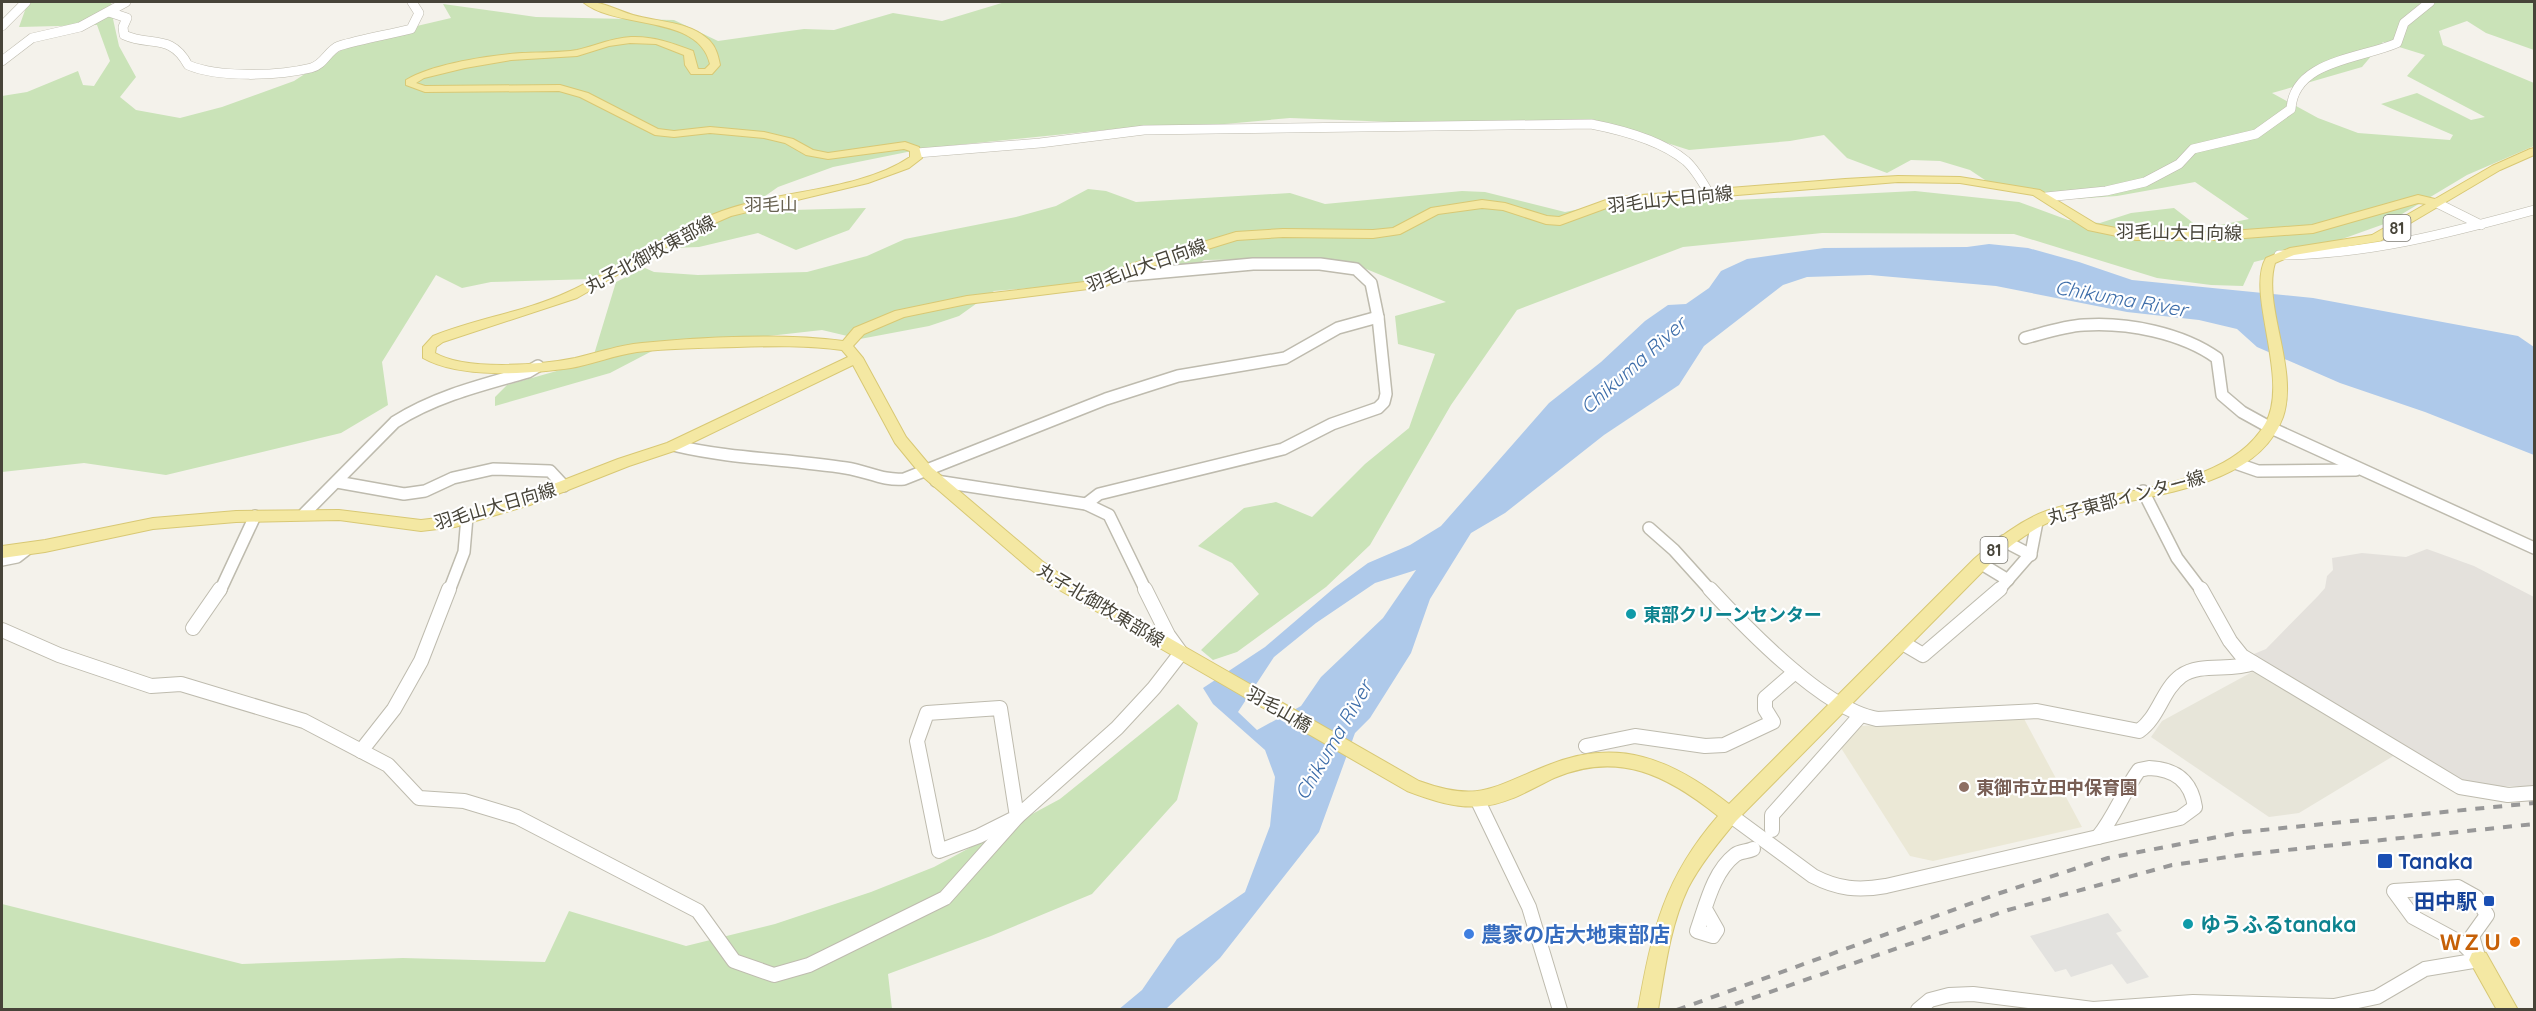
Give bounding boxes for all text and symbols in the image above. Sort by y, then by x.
street label: 羽毛山大日向線 [1606,181,1734,217]
district label: 羽毛山 [744,193,798,216]
street label: 丸子北御牧東部線 [581,210,719,298]
road number: 81 [2384,215,2410,241]
street label: 羽毛山大日向線 [2116,219,2242,245]
street label: 羽毛山大日向線 [1083,234,1209,296]
water label: Chikuma River [2053,274,2191,322]
water label: Chikuma River [1575,309,1693,419]
street label: 丸子東部インター線 [2045,465,2207,529]
street label: 羽毛山大日向線 [431,478,559,534]
road number: 81 [1980,537,2008,563]
street label: 丸子北御牧東部線 [1033,558,1169,652]
place label: 東部クリーンセンター [1643,603,1822,626]
marker: 東部クリーンセンター [1624,607,1638,621]
water label: Chikuma River [1289,674,1378,804]
street label: 羽毛山橋 [1242,681,1316,737]
place label: 東御市立田中保育園 [1976,776,2138,799]
marker: 東御市立田中保育園 [1957,780,1971,794]
place label: Tanaka [2398,848,2473,874]
marker: Tanaka [2376,852,2394,870]
place label: 田中駅 [2414,888,2477,914]
marker: 田中駅 [2482,894,2496,908]
place label: ゆうふるtanaka [2200,911,2357,937]
marker: ゆうふるtanaka [2181,917,2195,931]
place label: 農家の店大地東部店 [1481,921,1670,947]
marker: 農家の店大地東部店 [1462,927,1476,941]
place label: ＷＺＵ [2440,929,2503,955]
marker: ＷＺＵ [2508,935,2522,949]

